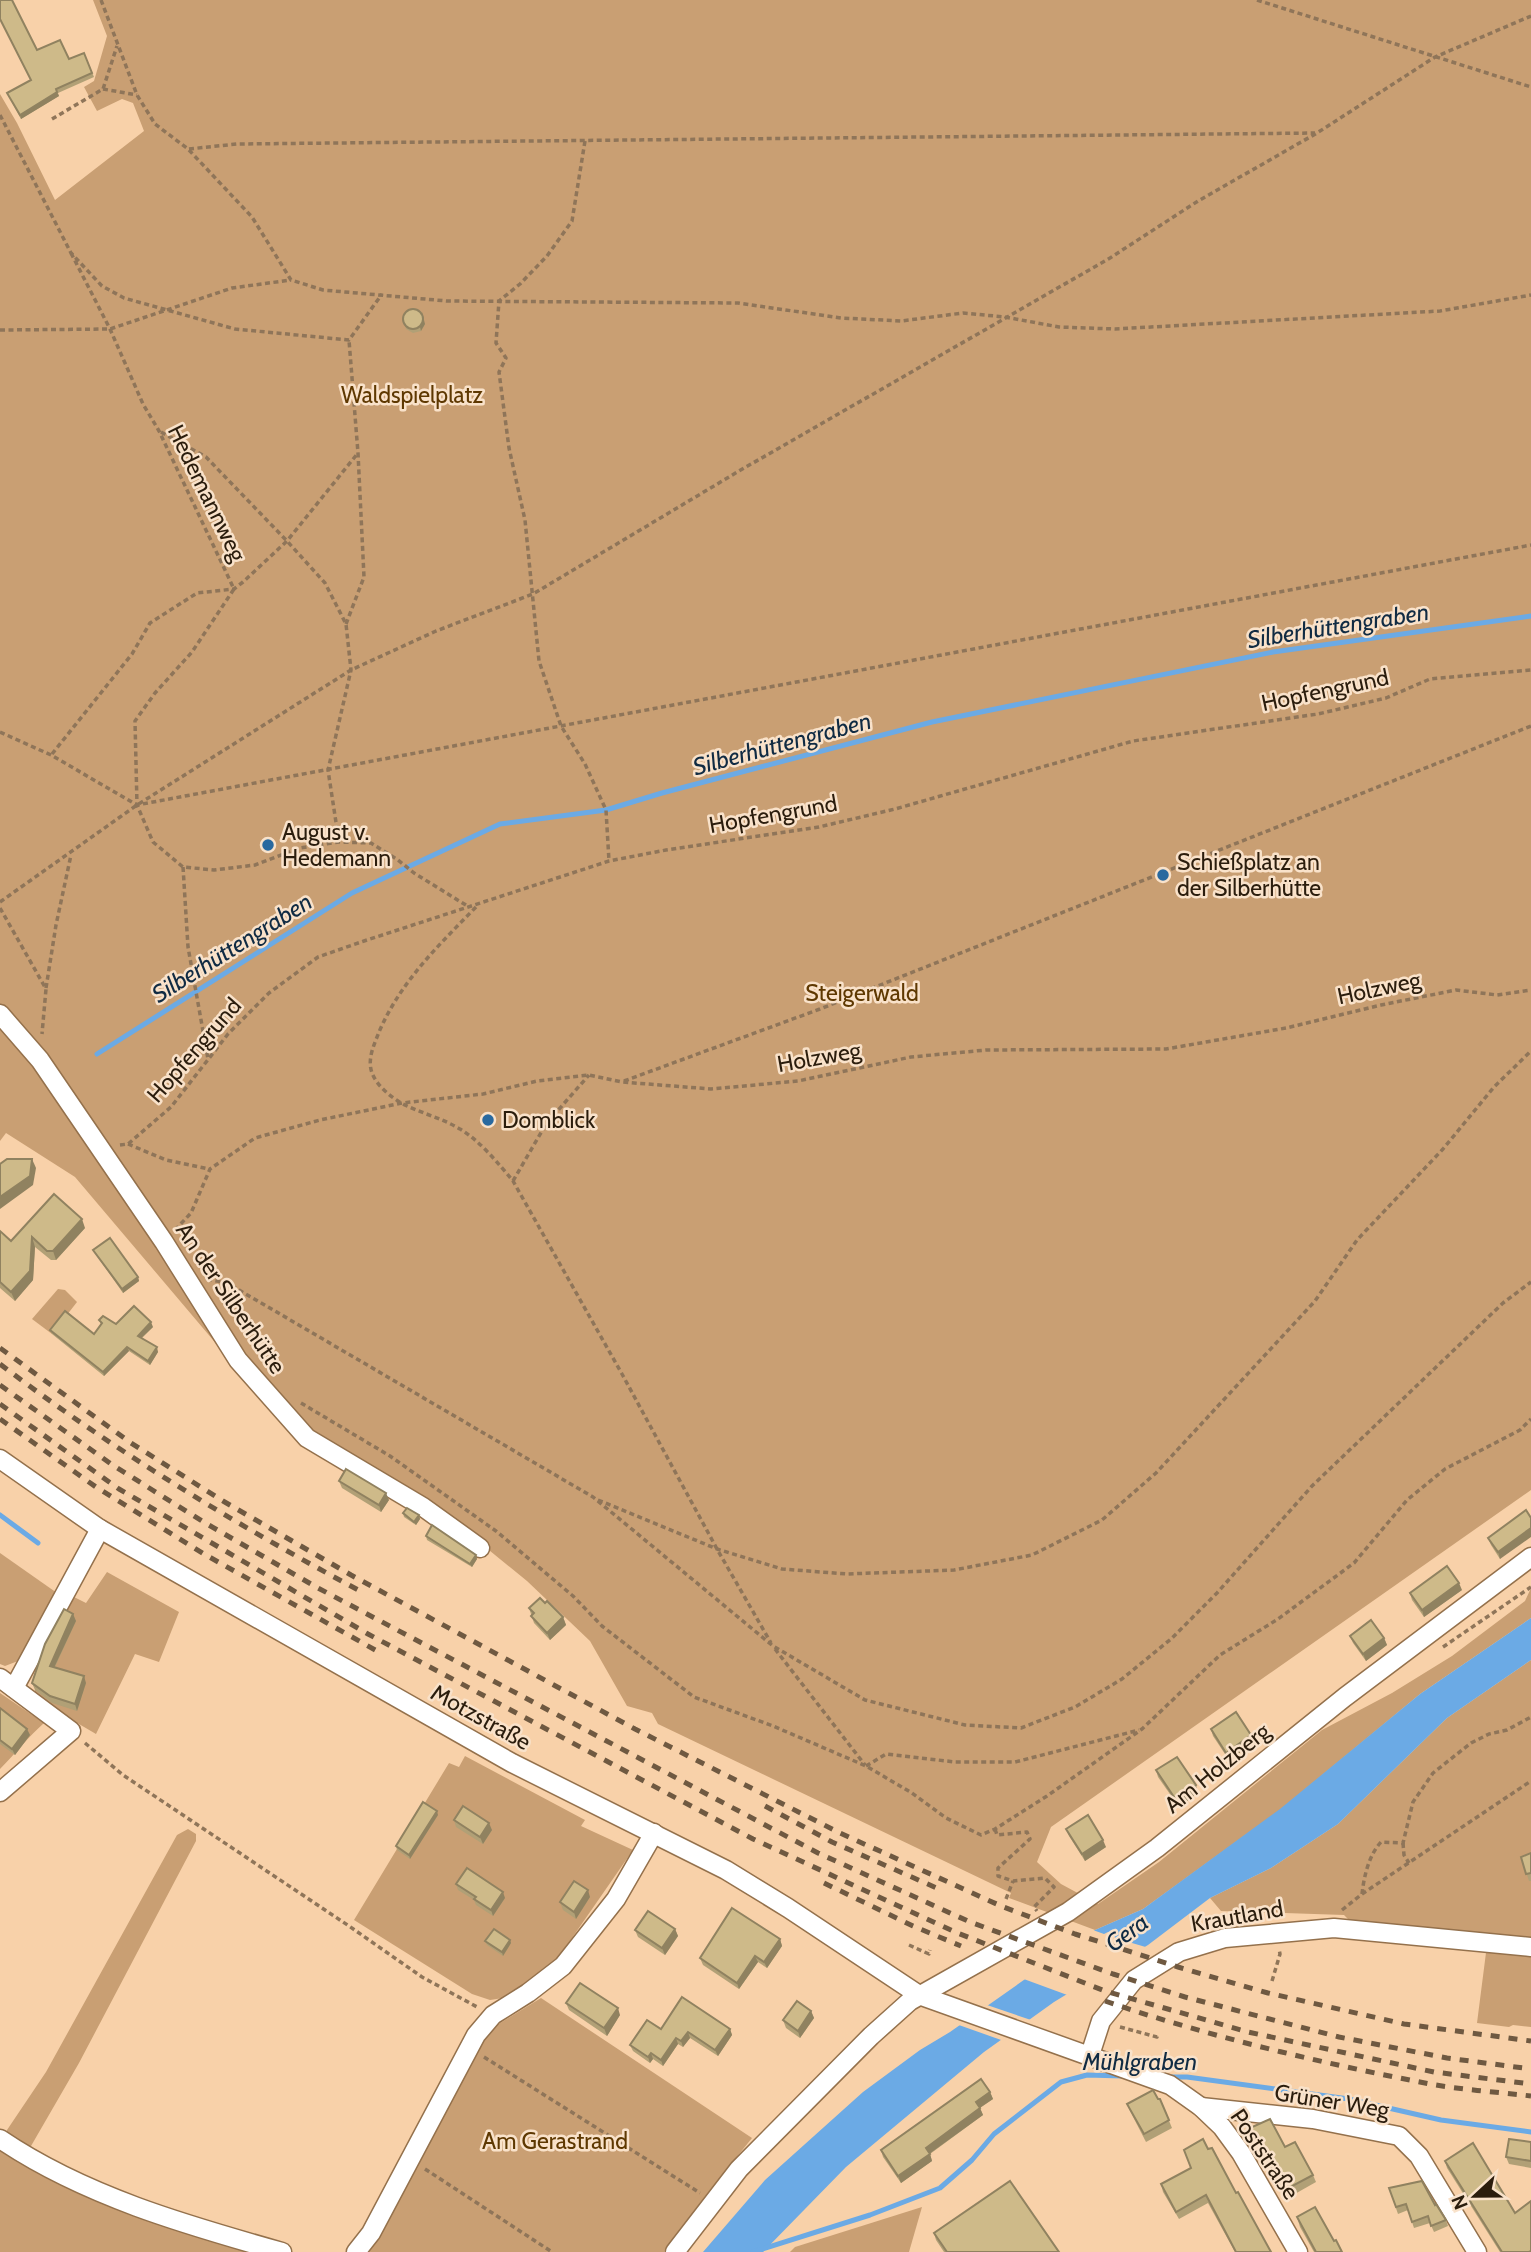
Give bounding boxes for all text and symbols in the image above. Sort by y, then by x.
park label: Waldspielplatz [341,381,483,409]
street label: Hedemannweg [162,420,252,566]
water label: Silberhüttengraben [1245,597,1431,654]
street label: Hopfengrund [1259,663,1391,717]
water label: Silberhüttengraben [690,706,874,781]
street label: Hopfengrund [707,789,839,839]
place label: August v. Hedemann [282,818,391,872]
marker: August v. Hedemann [260,837,276,853]
place label: Schießplatz an der Silberhütte [1177,848,1321,902]
marker: Schießplatz an der Silberhütte [1155,867,1171,883]
water label: Silberhüttengraben [146,887,317,1008]
street label: Holzweg [1335,965,1424,1010]
park label: Steigerwald [805,979,919,1007]
street label: Hopfengrund [141,992,247,1108]
street label: Holzweg [775,1036,864,1078]
place label: Domblick [502,1106,596,1134]
marker: Domblick [480,1112,496,1128]
street label: An der Silberhütte [170,1217,292,1379]
street label: Motzstraße [426,1678,536,1756]
street label: Am Holzberg [1159,1717,1276,1819]
street label: Krautland [1189,1894,1285,1938]
water label: Gera [1100,1907,1154,1958]
water label: Mühlgraben [1082,2047,1197,2076]
street label: Grüner Weg [1273,2078,1392,2124]
street label: Poststraße [1225,2103,1306,2205]
park label: Am Gerastrand [482,2127,628,2155]
north arrow [1440,2161,1510,2231]
text: N [1447,2192,1473,2213]

